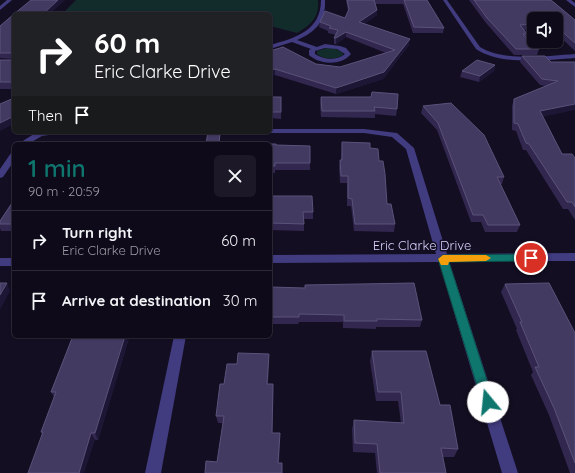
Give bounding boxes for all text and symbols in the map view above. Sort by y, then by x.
map controls [527,12,563,48]
button: sound [527,12,563,48]
text: 60 m [94,25,160,60]
icon: right [28,28,80,80]
text: Eric Clarke Drive [94,60,231,83]
icon: arrive [71,104,93,126]
text: Then [28,106,63,125]
text: 1 min [28,153,86,183]
button: close [214,155,256,197]
text: 90 m · 20:59 [28,183,100,199]
text: Turn right [62,223,133,242]
icon: right [28,230,50,252]
text: 60 m [221,231,256,250]
street label: Eric Clarke Drive [373,237,471,253]
pin [514,241,548,275]
text: Eric Clarke Drive [62,242,161,258]
icon: arrive [520,247,542,269]
icon: arrive [28,290,50,312]
text: Arrive at destination [62,291,211,310]
text: 30 m [223,291,257,310]
position arrow [467,381,509,423]

